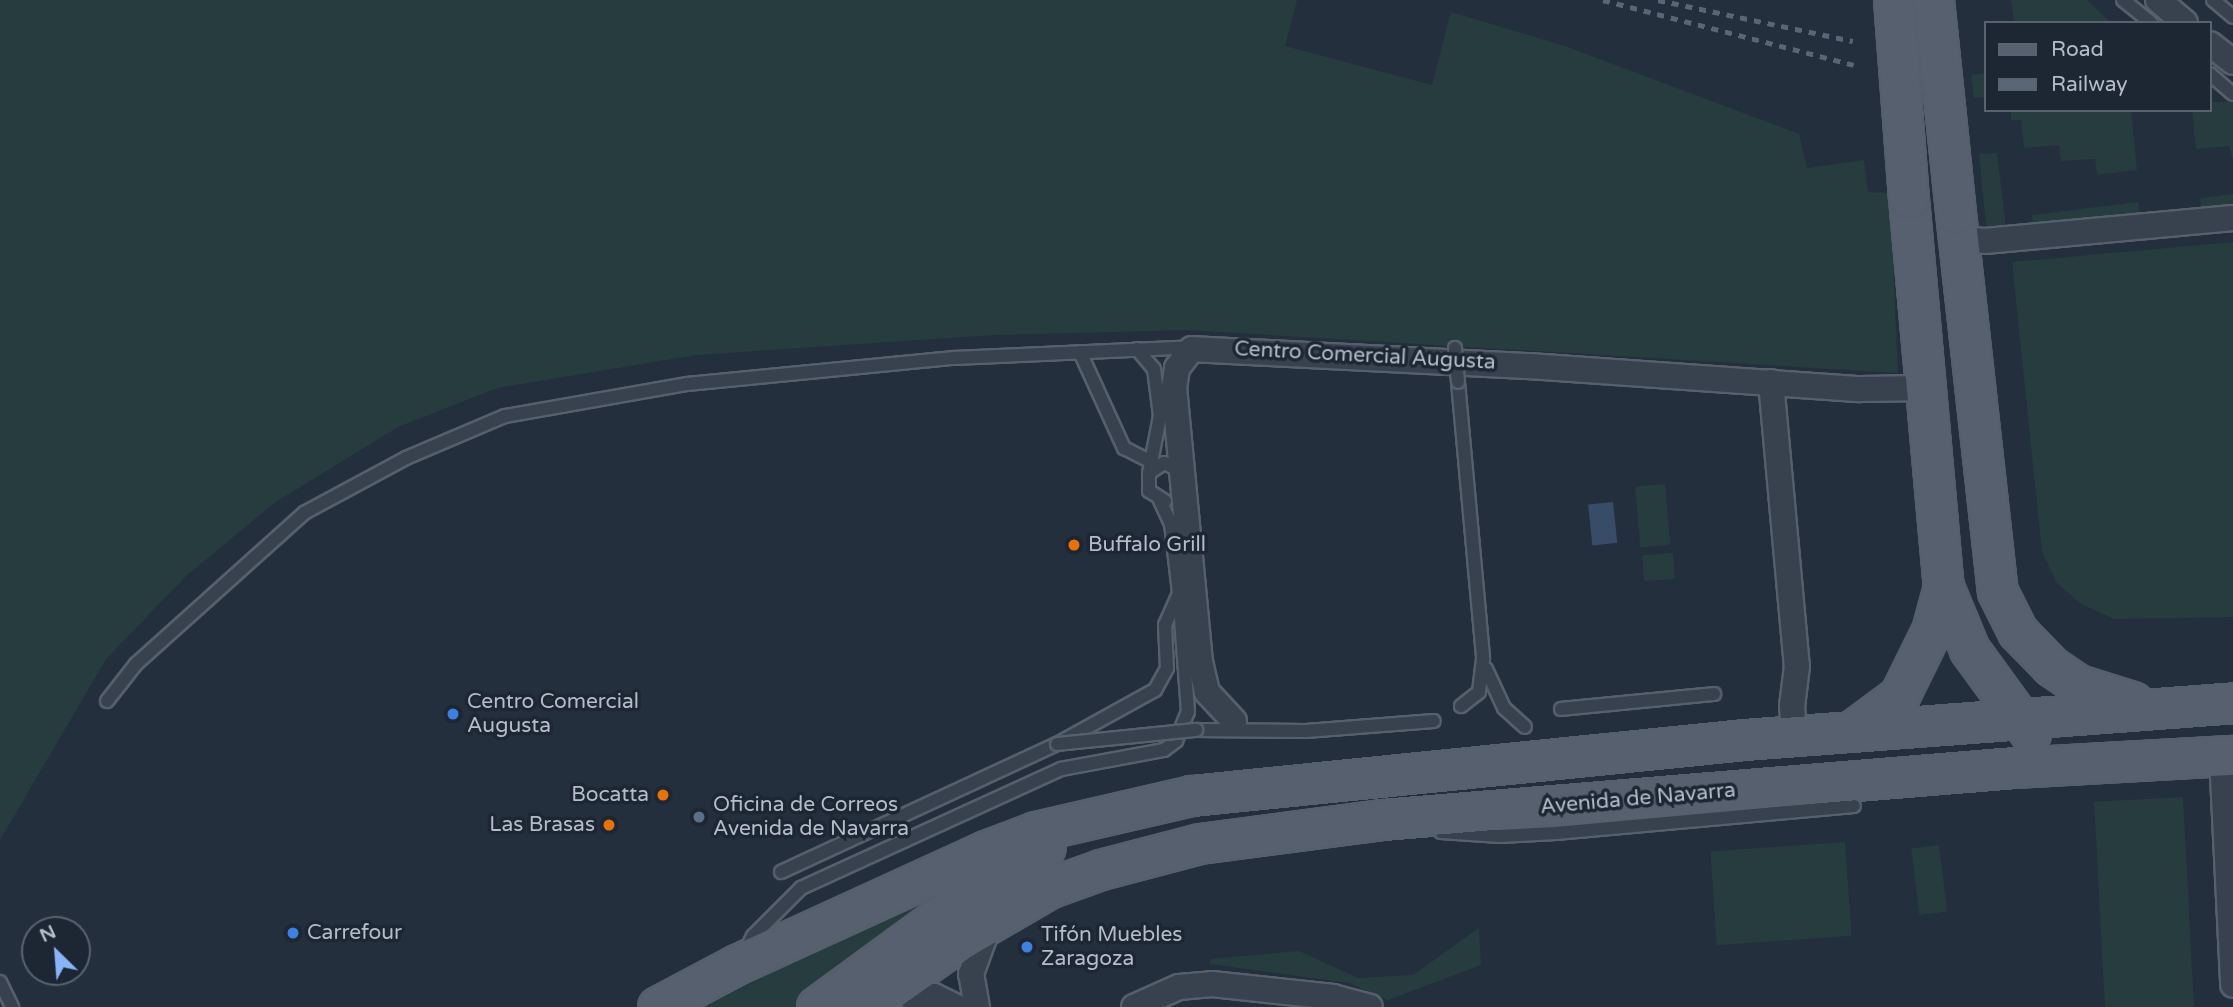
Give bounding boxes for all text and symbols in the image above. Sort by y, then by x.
legend [1984,21,2212,112]
text: Road [2051,37,2104,62]
text: Railway [2051,72,2128,97]
street label: Centro Comercial Augusta [1234,337,1496,375]
place label: Buffalo Grill [1088,532,1206,558]
marker: Buffalo Grill [1066,537,1082,553]
place label: Centro Comercial Augusta [467,689,639,739]
marker: Centro Comercial Augusta [445,706,461,722]
street label: Avenida de Navarra [1539,778,1737,820]
place label: Bocatta [571,782,649,808]
marker: Bocatta [655,787,671,803]
place label: Oficina de Correos Avenida de Navarra [713,792,909,842]
marker: Oficina de Correos Avenida de Navarra [691,809,707,825]
place label: Las Brasas [489,812,595,838]
marker: Las Brasas [601,817,617,833]
north arrow [21,916,91,986]
place label: Carrefour [307,920,402,946]
text: N [36,921,60,947]
place label: Tifón Muebles Zaragoza [1041,922,1182,972]
marker: Carrefour [285,925,301,941]
marker: Tifón Muebles Zaragoza [1019,939,1035,955]

